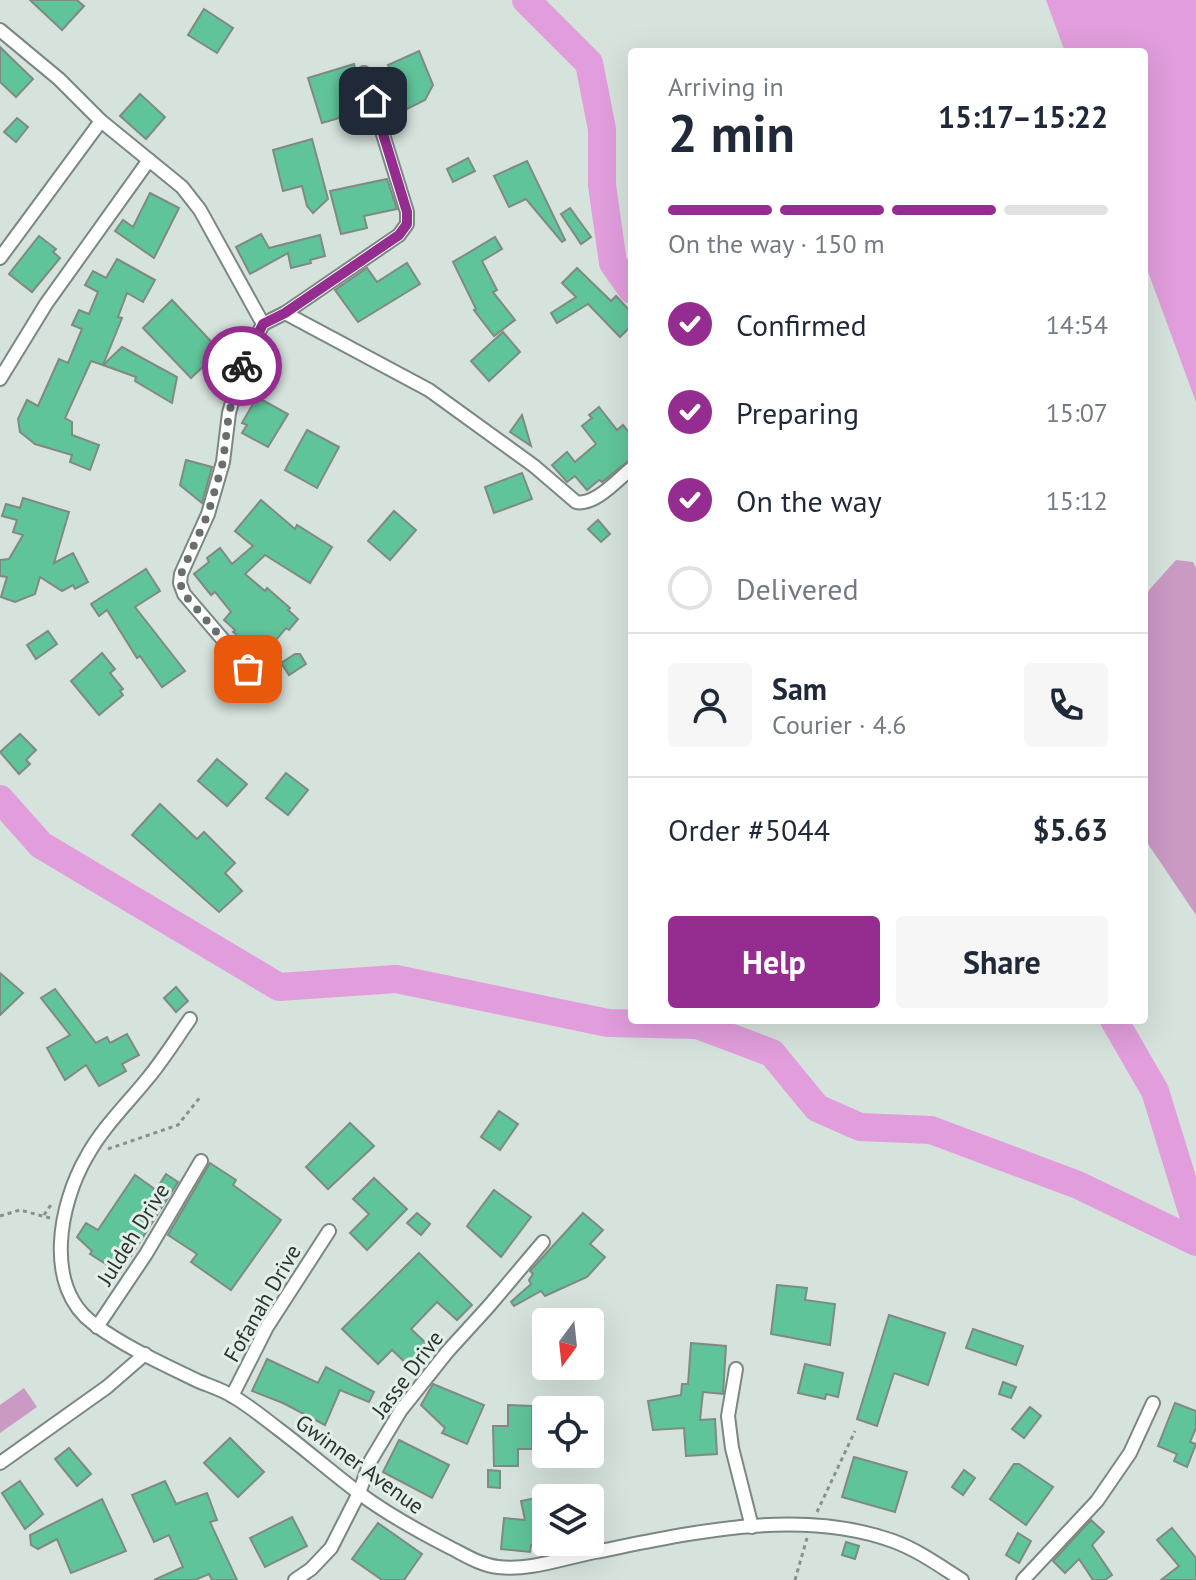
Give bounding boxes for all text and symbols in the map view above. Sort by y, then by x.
pin [339,67,407,135]
text: Arriving in [668,70,784,103]
icon: home [351,79,395,123]
text: 15:17–15:22 [938,97,1108,136]
text: 2 min [668,99,795,166]
text: On the way · 150 m [668,227,885,260]
icon: check [668,302,712,346]
text: Confirmed [736,305,867,344]
text: 14:54 [1046,308,1108,341]
courier [202,326,282,406]
icon: bike [220,344,264,388]
icon: check [668,390,712,434]
text: Preparing [736,393,859,432]
text: 15:07 [1046,396,1108,429]
icon: check [668,478,712,522]
text: On the way [736,481,882,520]
text: 15:12 [1046,484,1108,517]
text: Delivered [736,569,859,608]
pin [214,635,282,703]
icon: bag [226,647,270,691]
button: person [668,663,752,747]
button: phone [1024,663,1108,747]
text: Sam [772,669,827,708]
text: Courier · 4.6 [772,708,906,741]
text: Order #5044 [668,810,830,849]
text: $5.63 [1033,810,1108,849]
button: Help [668,916,880,1008]
button: Share [896,916,1108,1008]
street label: Juldeh Drive [90,1178,175,1291]
street label: Fofanah Drive [217,1239,307,1367]
north arrow [532,1308,604,1380]
map controls [532,1308,604,1556]
street label: Jasse Drive [364,1325,449,1424]
button: locate [532,1396,604,1468]
street label: Gwinner Avenue [290,1408,430,1520]
button: layers [532,1484,604,1556]

